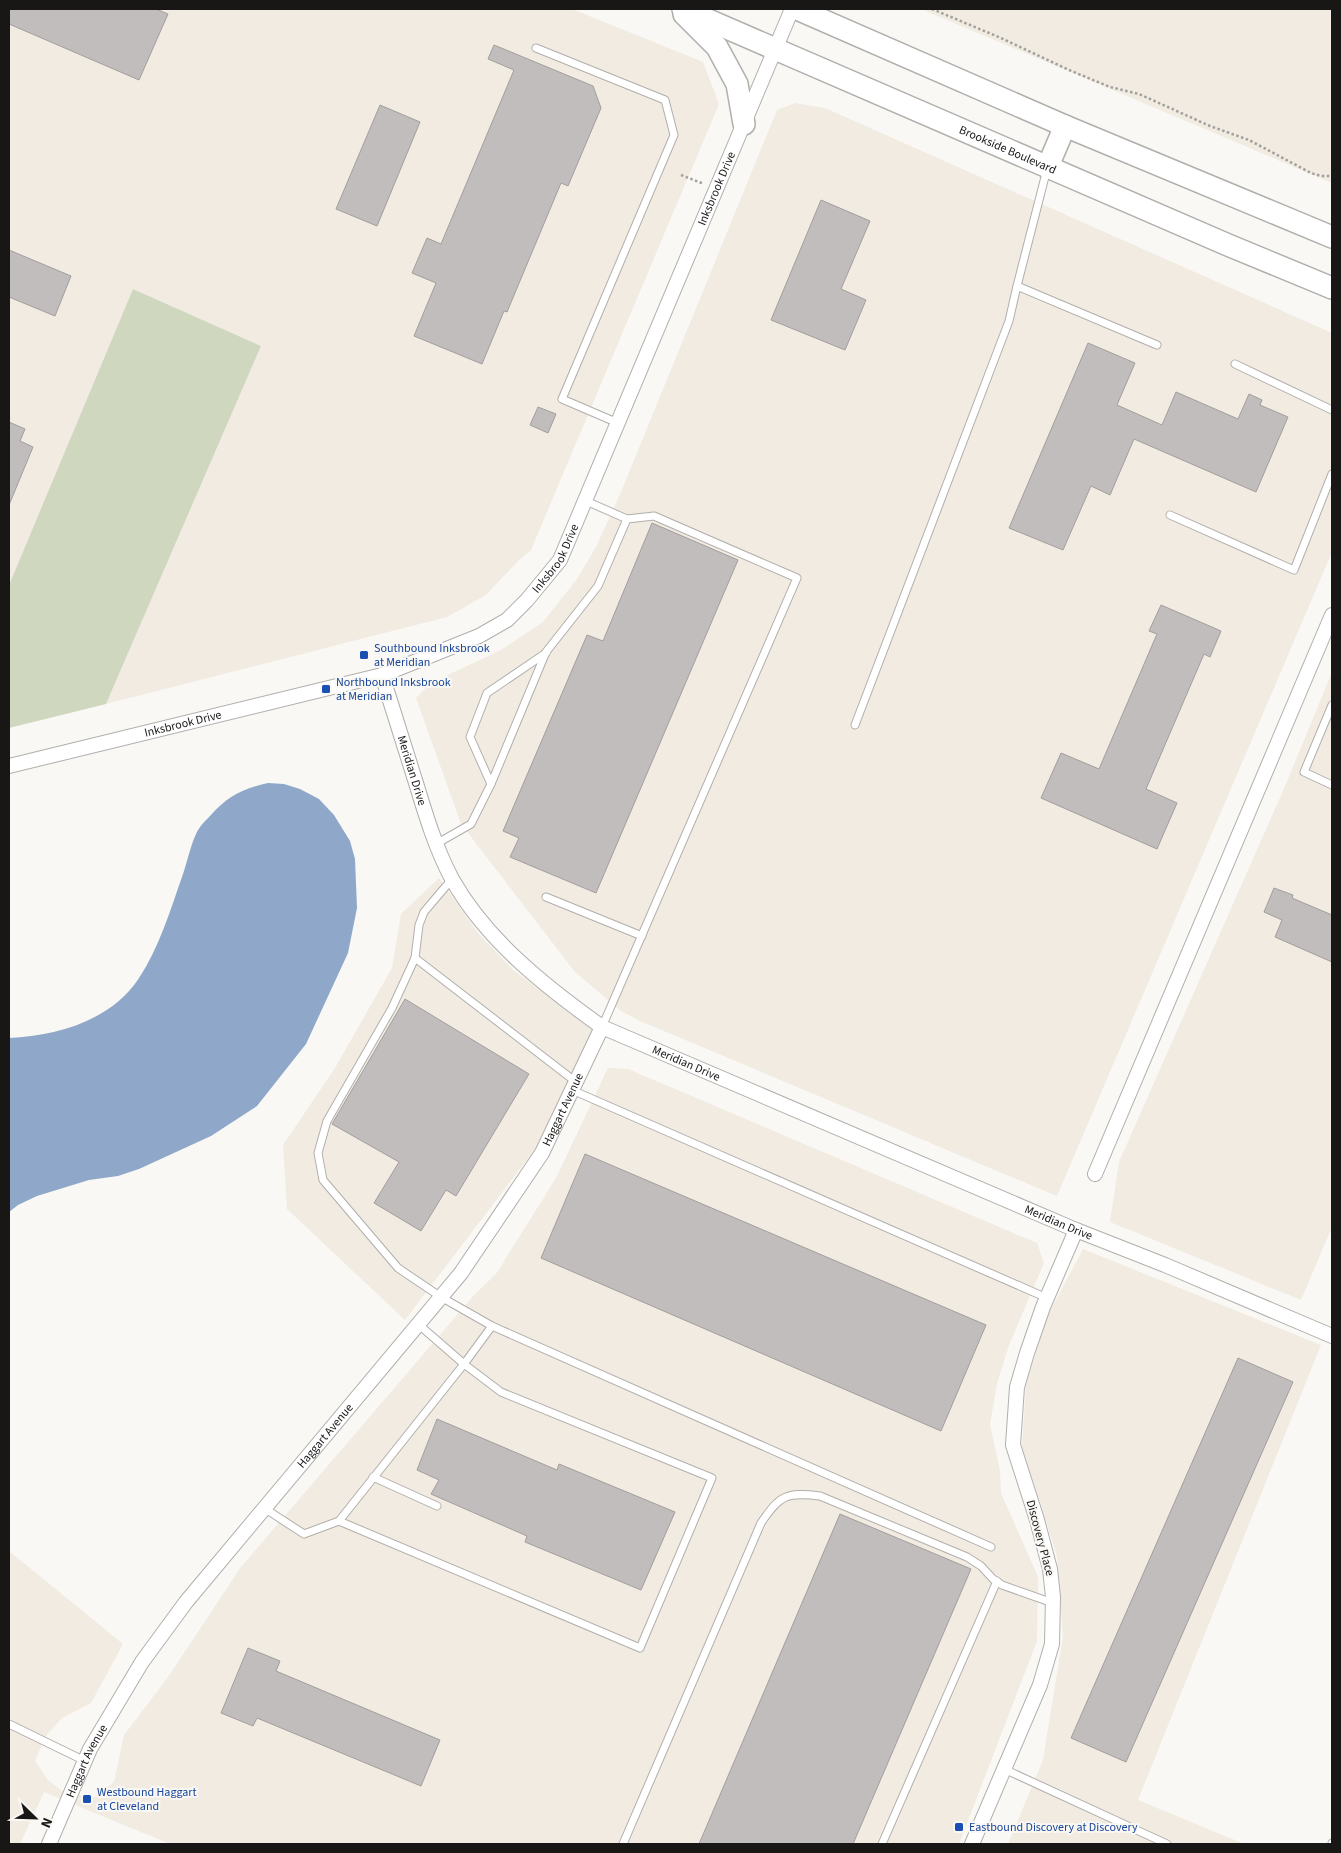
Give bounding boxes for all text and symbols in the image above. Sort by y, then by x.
street label: Brookside Boulevard [957,121,1059,178]
street label: Inksbrook Drive [693,149,740,228]
street label: Inksbrook Drive [528,521,583,596]
place label: Southbound Inksbrook at Meridian [374,640,490,671]
marker: Southbound Inksbrook at Meridian [358,649,370,661]
place label: Northbound Inksbrook at Meridian [336,674,451,705]
marker: Northbound Inksbrook at Meridian [320,683,332,695]
street label: Inksbrook Drive [143,706,223,741]
street label: Meridian Drive [393,733,431,808]
street label: Meridian Drive [650,1041,723,1085]
street label: Haggart Avenue [538,1070,588,1149]
street label: Meridian Drive [1022,1200,1095,1244]
street label: Haggart Avenue [293,1400,357,1472]
street label: Discovery Place [1022,1498,1058,1578]
street label: Haggart Avenue [61,1721,111,1800]
place label: Westbound Haggart at Cleveland [97,1784,197,1815]
north arrow [10,1793,60,1843]
marker: Westbound Haggart at Cleveland [81,1793,93,1805]
text: N [35,1814,57,1831]
place label: Eastbound Discovery at Discovery [969,1819,1138,1836]
marker: Eastbound Discovery at Discovery [953,1821,965,1833]

